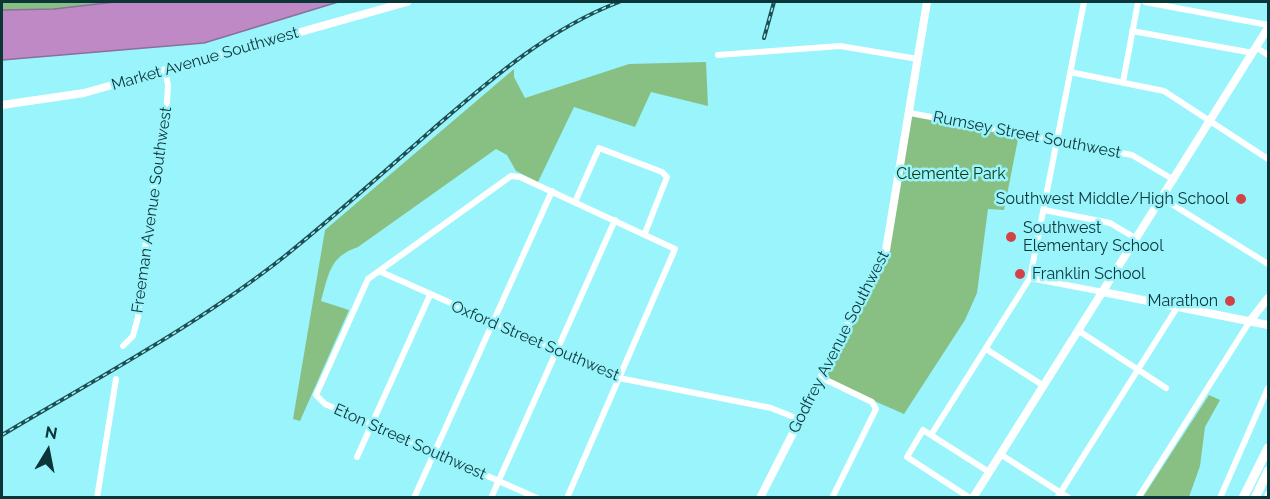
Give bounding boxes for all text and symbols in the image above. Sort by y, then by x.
street label: Market Avenue Southwest [109,23,301,95]
street label: Freeman Avenue Southwest [128,105,176,315]
street label: Rumsey Street Southwest [931,107,1123,163]
park label: Clemente Park [896,164,1006,184]
place label: Southwest Middle/High School [996,189,1229,209]
marker: Southwest Middle/High School [1234,192,1248,206]
place label: Southwest Elementary School [1023,218,1163,256]
marker: Southwest Elementary School [1004,230,1018,244]
street label: Godfrey Avenue Southwest [785,248,893,436]
place label: Franklin School [1032,264,1145,284]
marker: Franklin School [1013,267,1027,281]
place label: Marathon [1148,291,1218,311]
marker: Marathon [1223,294,1237,308]
street label: Oxford Street Southwest [448,297,622,385]
street label: Eton Street Southwest [331,400,489,484]
north arrow [18,421,78,481]
text: N [44,422,59,443]

